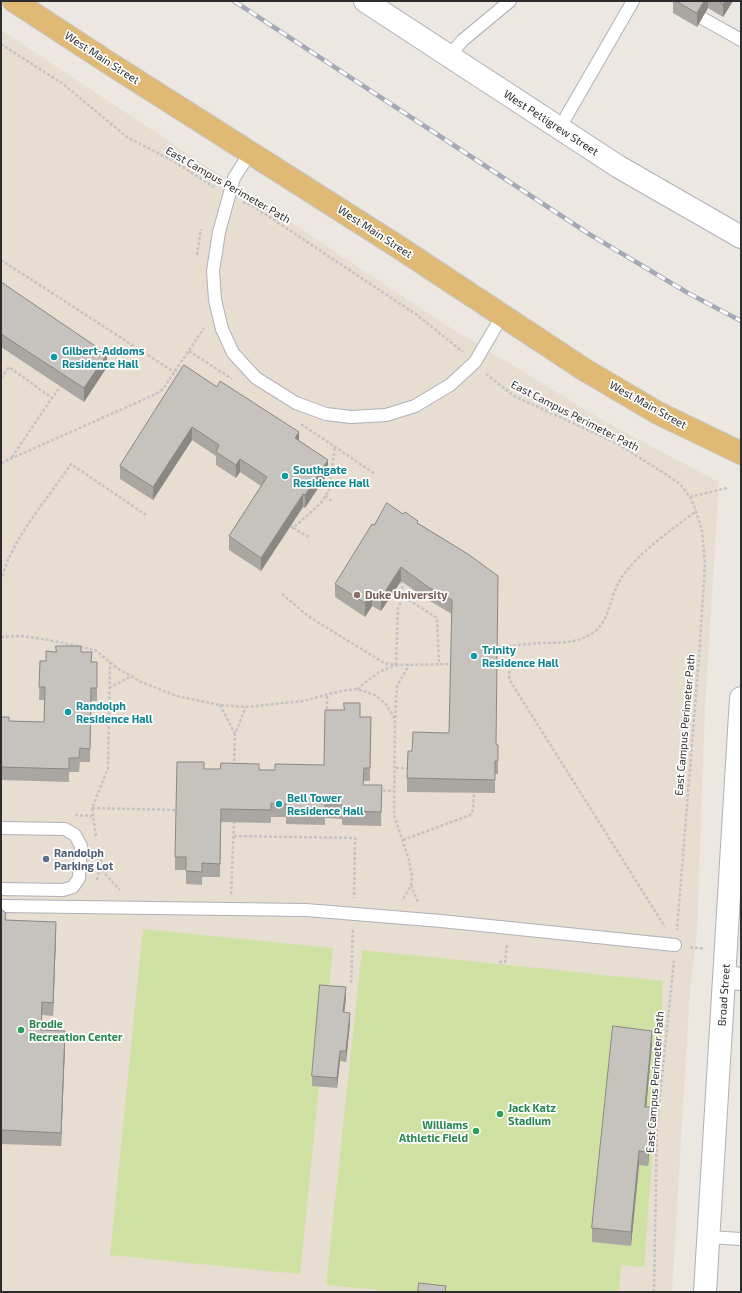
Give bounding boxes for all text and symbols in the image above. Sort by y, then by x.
street label: West Main Street [62,29,142,87]
street label: West Pettigrew Street [501,87,601,159]
street label: East Campus Perimeter Path [163,144,293,226]
street label: West Main Street [335,203,415,261]
place label: Gilbert-Addoms Residence Hall [62,344,145,370]
marker: Gilbert-Addoms Residence Hall [49,352,59,362]
street label: East Campus Perimeter Path [509,378,641,454]
street label: West Main Street [607,378,689,432]
place label: Southgate Residence Hall [293,463,370,489]
marker: Southgate Residence Hall [280,471,290,481]
place label: Duke University [365,588,447,602]
marker: Duke University [352,590,362,600]
place label: Trinity Residence Hall [482,643,559,669]
marker: Trinity Residence Hall [469,651,479,661]
street label: East Campus Perimeter Path [672,654,698,796]
place label: Randolph Residence Hall [76,699,153,725]
marker: Randolph Residence Hall [63,707,73,717]
place label: Bell Tower Residence Hall [287,791,364,817]
marker: Bell Tower Residence Hall [274,799,284,809]
place label: Randolph Parking Lot [54,846,113,872]
marker: Randolph Parking Lot [41,854,51,864]
street label: Broad Street [715,963,733,1027]
street label: East Campus Perimeter Path [643,1011,667,1153]
place label: Brodie Recreation Center [29,1017,123,1043]
marker: Brodie Recreation Center [16,1025,26,1035]
place label: Jack Katz Stadium [508,1101,556,1127]
marker: Jack Katz Stadium [495,1109,505,1119]
place label: Williams Athletic Field [399,1118,468,1144]
marker: Williams Athletic Field [471,1126,481,1136]

